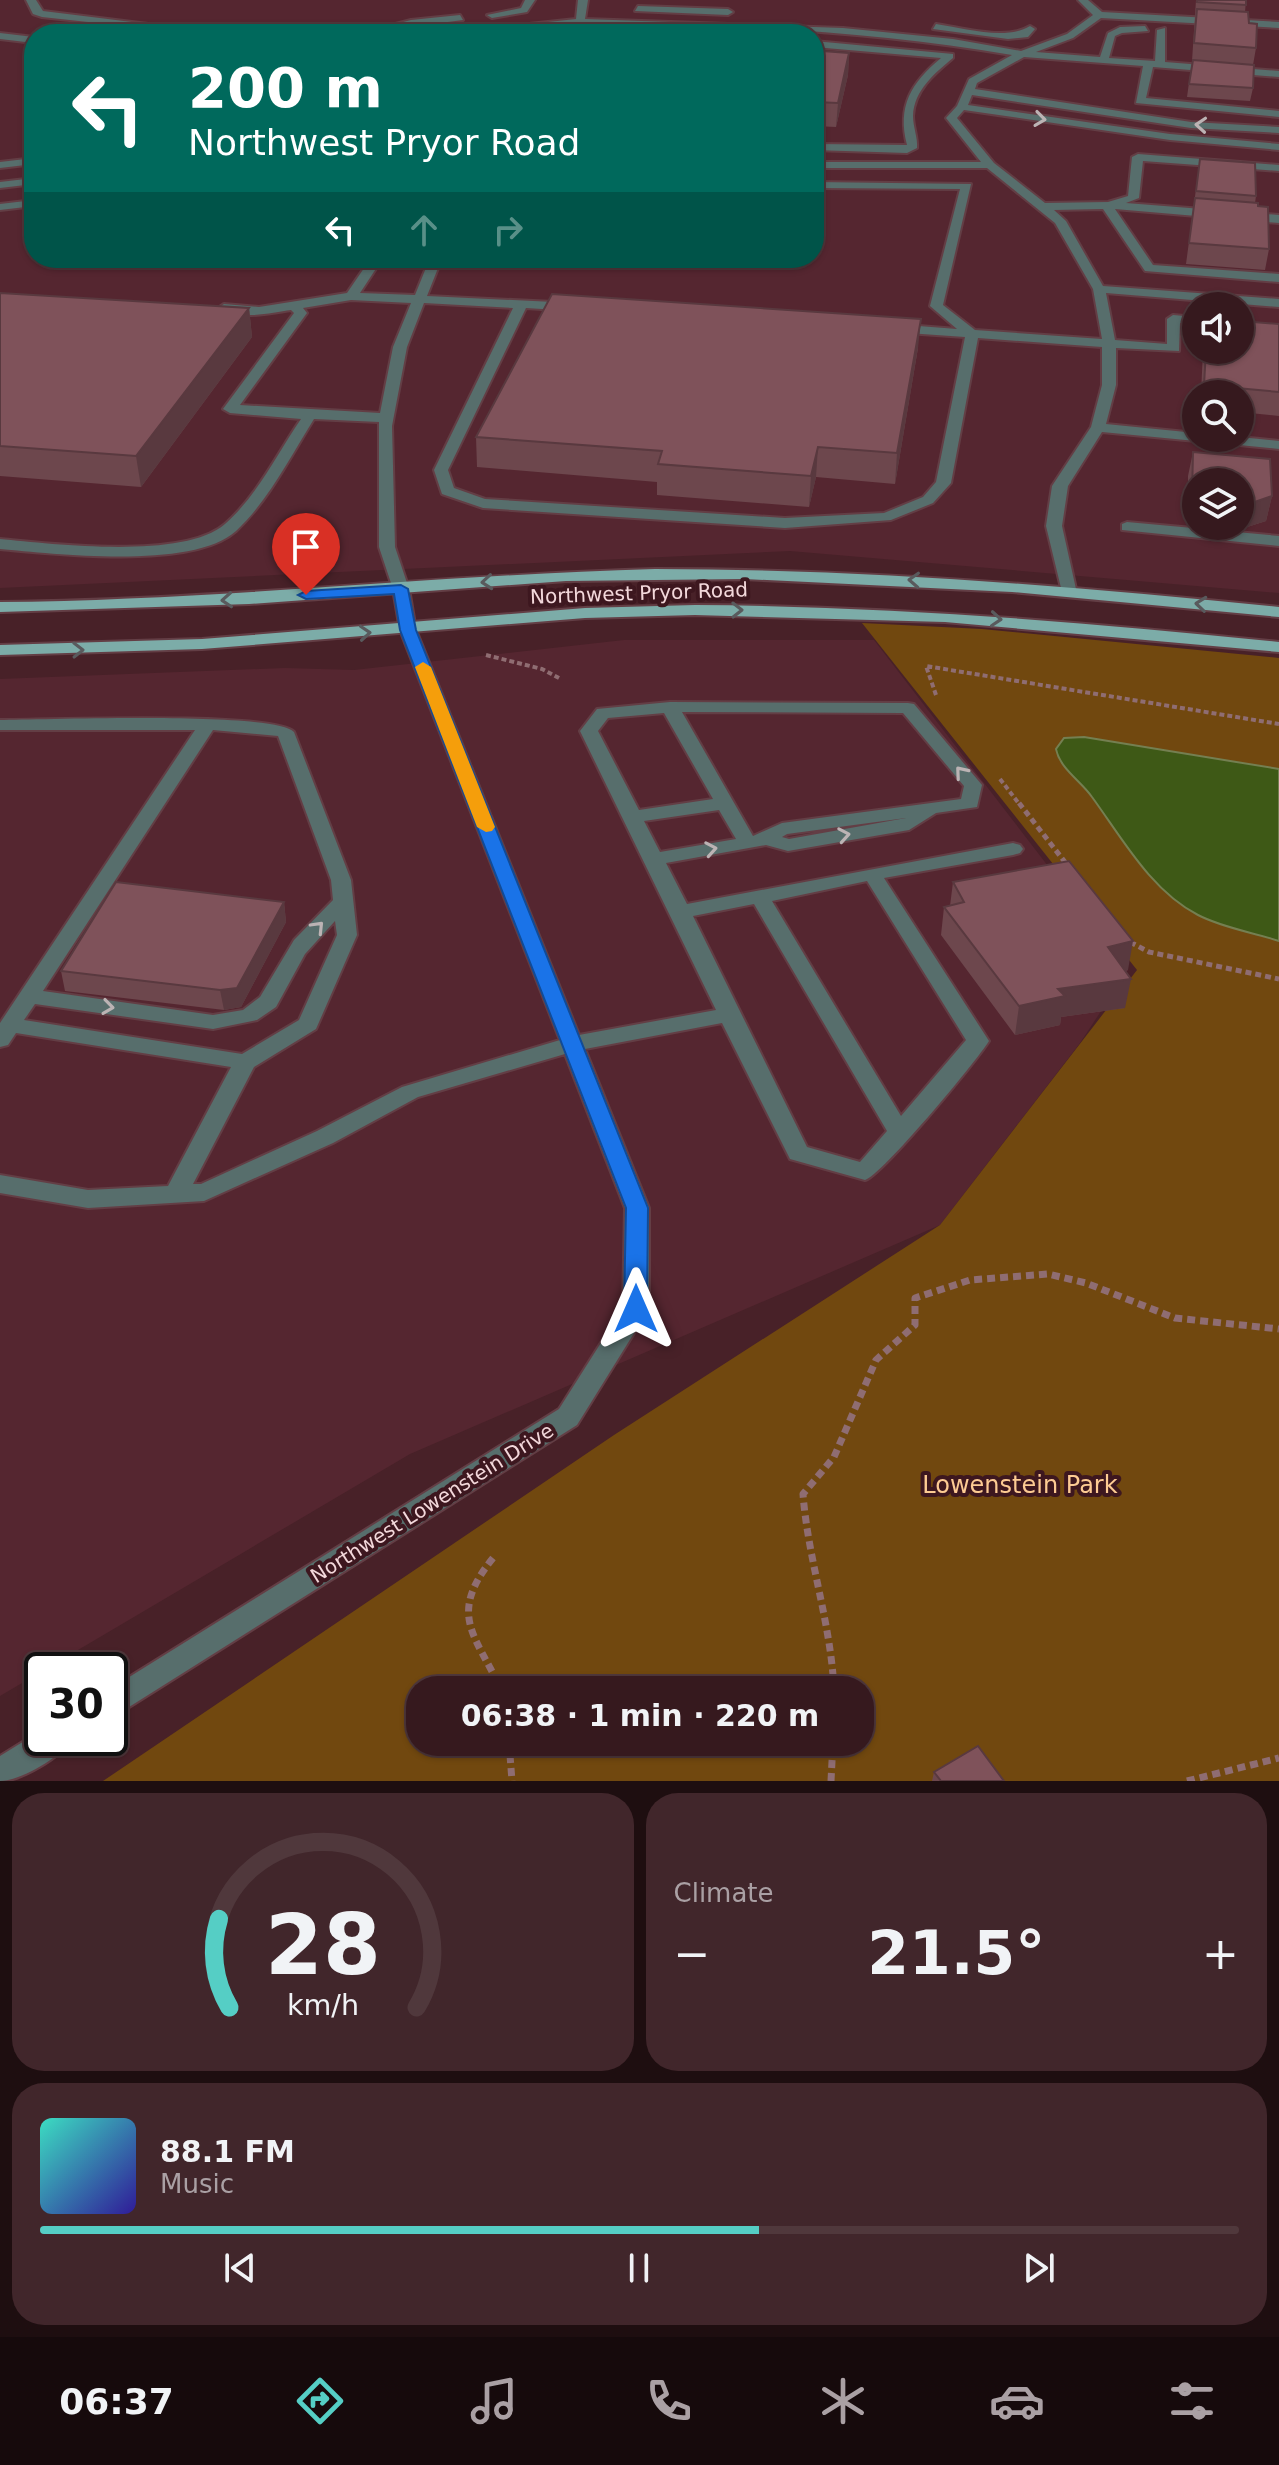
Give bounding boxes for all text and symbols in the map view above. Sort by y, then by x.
text: 200 m [188,55,383,120]
icon: left [56,56,160,160]
one-way arrow [1033,110,1047,127]
one-way arrow [1194,117,1207,134]
text: Northwest Pryor Road [188,122,580,163]
icon: left [318,208,362,252]
icon: ahead [402,208,446,252]
icon: right [486,208,530,252]
map controls [1182,292,1254,540]
button: sound [1182,292,1254,364]
button: search [1182,380,1254,452]
button: layers [1182,468,1254,540]
pin [272,513,340,595]
icon: arrive [284,525,328,569]
one-way arrow [907,572,920,589]
one-way arrow [480,573,493,590]
street label: Northwest Pryor Road [530,577,748,609]
one-way arrow [220,591,233,608]
one-way arrow [1195,595,1208,612]
one-way arrow [731,601,744,619]
one-way arrow [990,610,1003,627]
one-way arrow [359,625,372,642]
one-way arrow [72,641,85,658]
one-way arrow [956,766,971,781]
one-way arrow [837,828,850,845]
one-way arrow [704,841,718,858]
one-way arrow [309,922,324,936]
one-way arrow [101,998,114,1015]
position arrow [594,1267,678,1351]
street label: Northwest Lowenstein Drive [306,1418,558,1588]
park label: Lowenstein Park [922,1471,1118,1499]
speed limit sign: 30 [24,1652,128,1756]
text: 06:38 · 1 min · 220 m [461,1698,819,1733]
text: Climate [674,1878,774,1908]
text: 28 [265,1897,381,1994]
text: 21.5° [867,1918,1045,1988]
text: − [674,1928,710,1979]
text: + [1202,1928,1239,1979]
text: km/h [287,1988,359,2022]
text: 88.1 FM [160,2134,295,2169]
text: Music [160,2169,234,2199]
icon: previous [218,2246,262,2290]
icon: pause [617,2246,661,2290]
icon: next [1017,2246,1061,2290]
icon: directions [292,2373,348,2429]
icon: music [466,2373,522,2429]
icon: phone [641,2373,697,2429]
icon: climate [815,2373,871,2429]
icon: car [989,2373,1045,2429]
icon: filters [1164,2373,1220,2429]
text: 06:37 [59,2381,174,2422]

